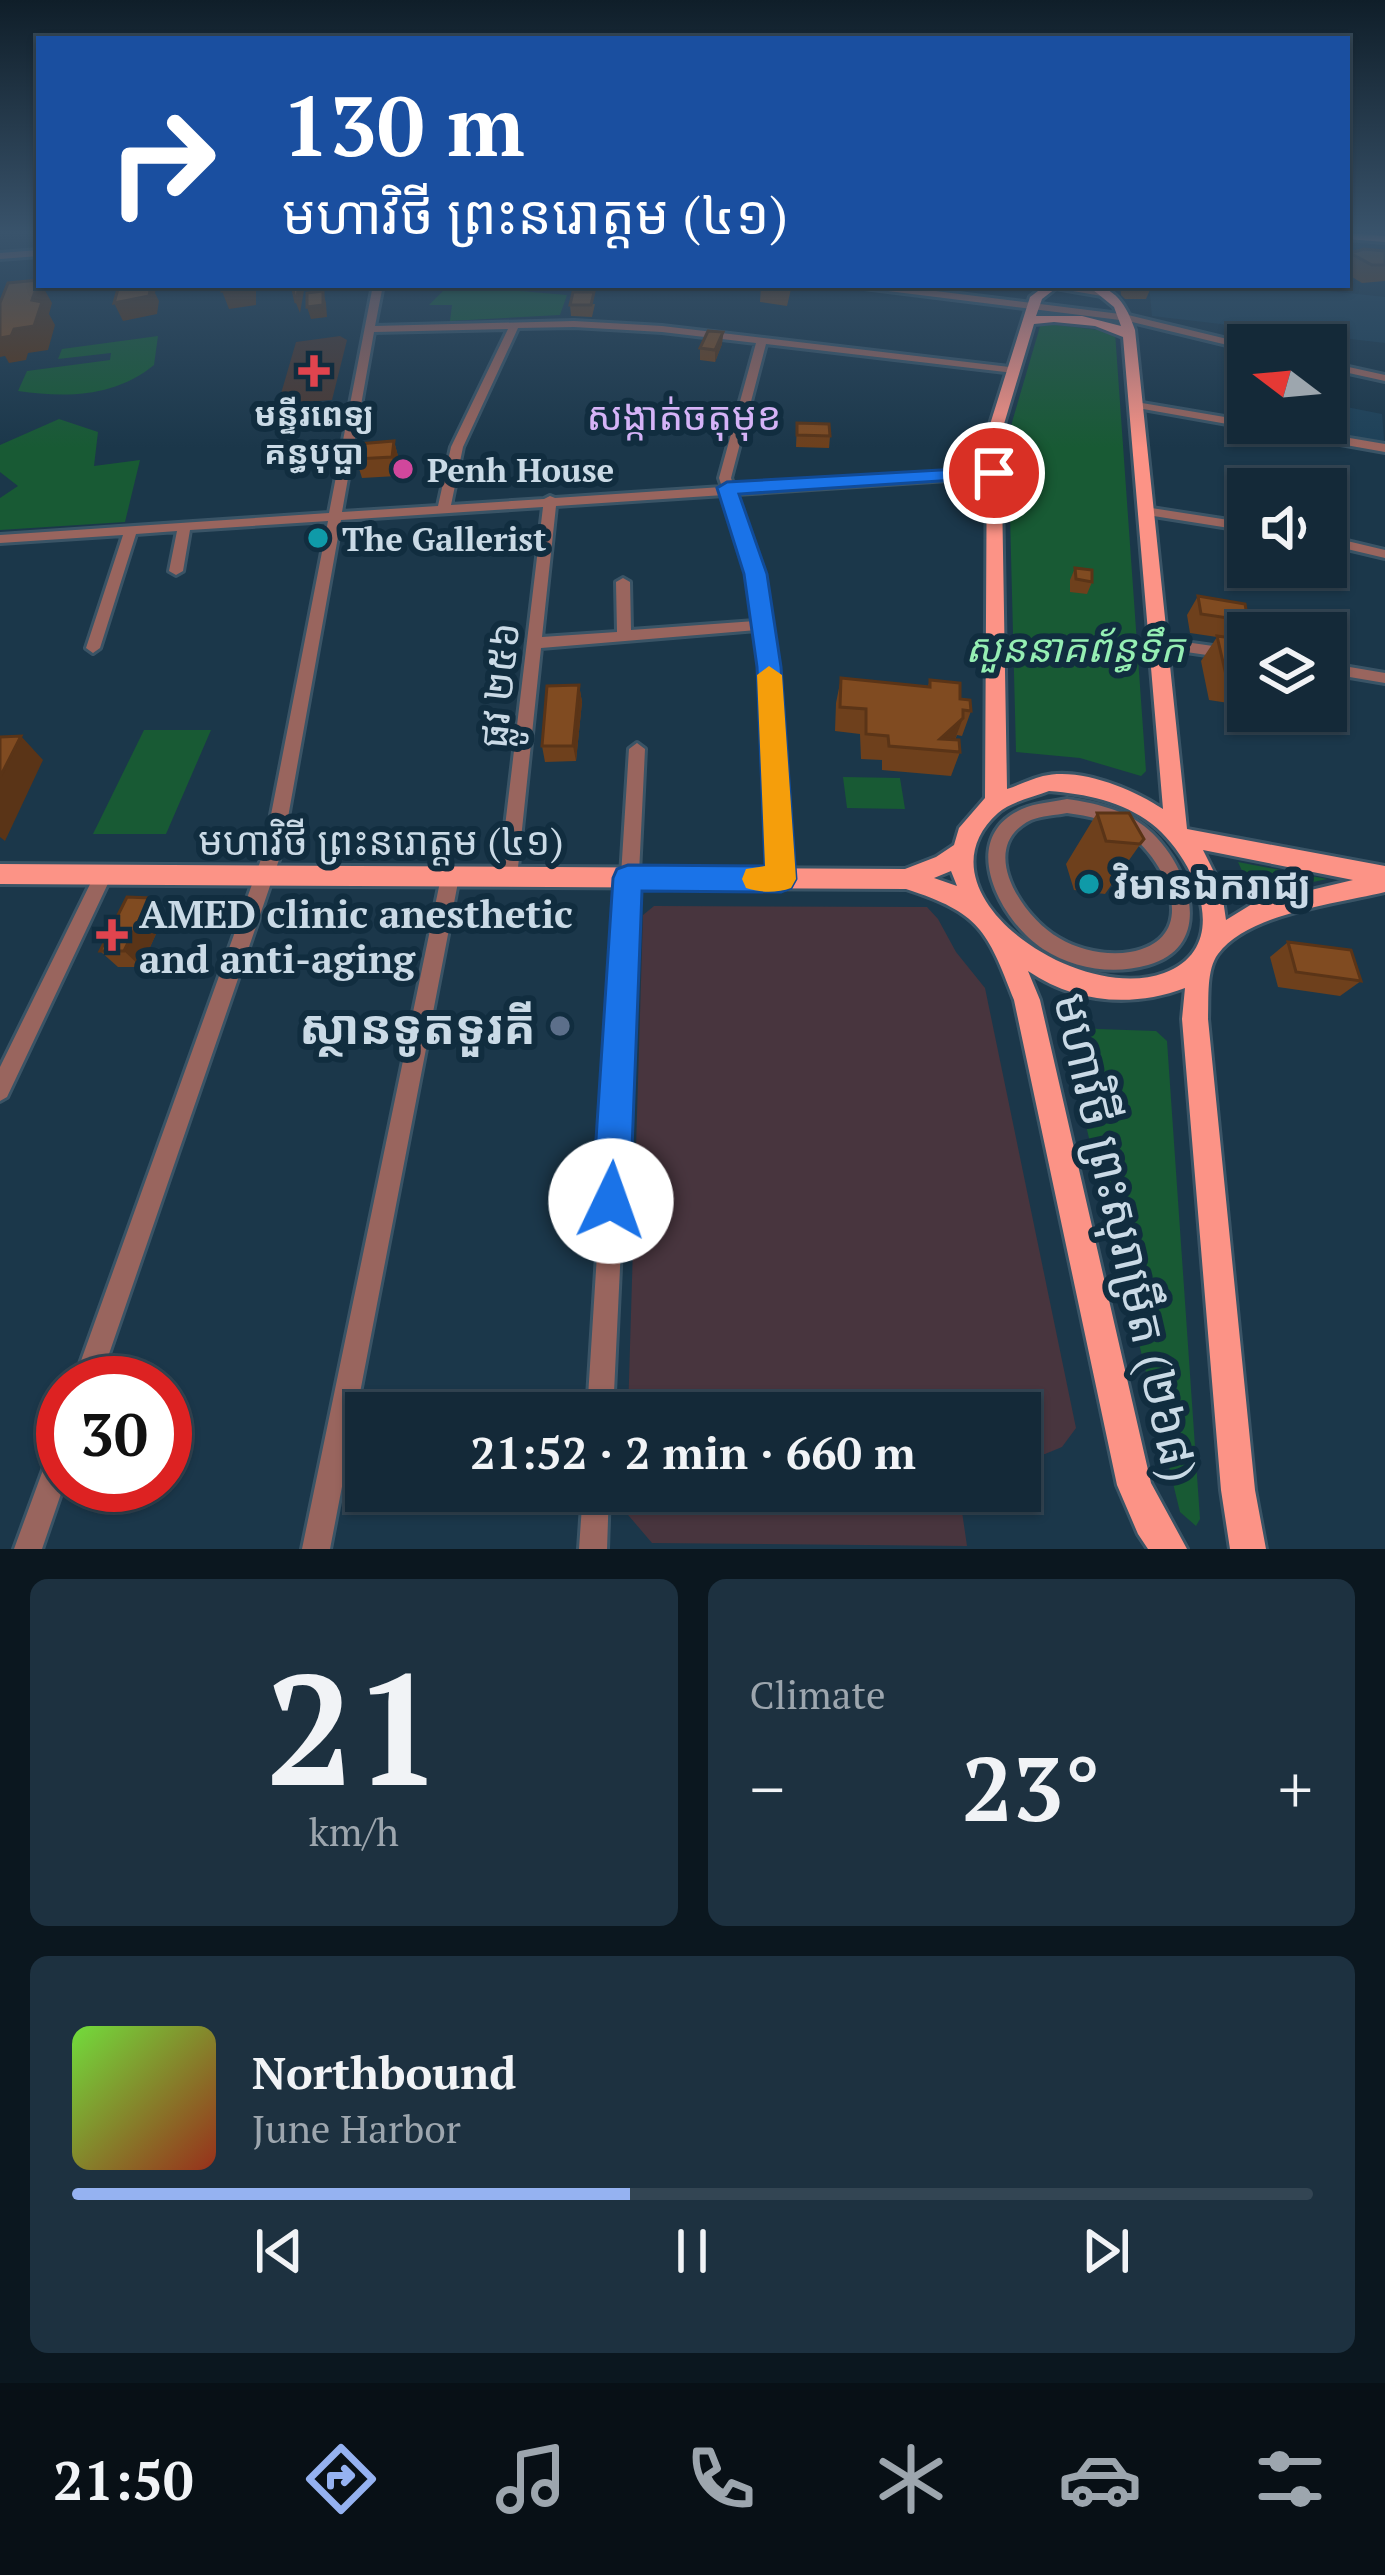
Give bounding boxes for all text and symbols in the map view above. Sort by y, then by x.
text: 130 m [282,69,525,180]
icon: right [84,84,240,240]
text: មហាវិថី ព្រះនរោត្តម (៤១) [282,178,788,249]
north arrow [1227,324,1347,444]
map controls [1227,324,1347,732]
marker: មន្ទីរពេទ្យ គន្ធបុប្ផា [298,355,330,387]
district label: សង្កាត់ចតុមុខ [586,389,782,441]
place label: មន្ទីរពេទ្យ គន្ធបុប្ផា [254,392,374,474]
pin [943,422,1045,524]
icon: arrive [961,440,1027,506]
place label: Penh House [427,448,614,491]
marker: Penh House [390,456,416,482]
button: sound [1227,468,1347,588]
place label: The Gallerist [342,517,546,560]
marker: The Gallerist [305,525,331,551]
button: layers [1227,612,1347,732]
street label: ផ្លូវ ២៥៦ [466,620,541,751]
park label: សួននាគព័ន្ធទឹក [965,621,1187,673]
street label: មហាវិថី ព្រះនរោត្តម (៤១) [198,814,564,866]
place label: វិមានឯករាជ្យ [1113,858,1311,910]
marker: វិមានឯករាជ្យ [1076,871,1102,897]
place label: AMED clinic anesthetic and anti-aging [139,887,573,984]
marker: AMED clinic anesthetic and anti-aging [96,919,128,951]
street label: មហាវិថី ព្រះសុរាម្រឹត (២៦៨) [1040,986,1214,1488]
place label: ស្ថានទូតទួរគី [299,994,536,1058]
marker: ស្ថានទូតទួរគី [547,1013,573,1039]
position arrow [548,1138,674,1264]
speed limit sign: 30 [36,1356,192,1512]
text: 21:52 · 2 min · 660 m [470,1422,916,1482]
text: 21 [266,1623,442,1830]
text: Climate [750,1668,886,1720]
text: 23° [962,1727,1101,1847]
text: − [750,1744,785,1832]
text: + [1278,1744,1313,1832]
text: km/h [309,1805,399,1857]
text: Northbound [252,2042,516,2102]
text: June Harbor [252,2102,461,2154]
icon: previous [246,2218,312,2284]
icon: pause [659,2218,725,2284]
icon: next [1073,2218,1139,2284]
icon: directions [299,2437,383,2521]
icon: music [489,2437,573,2521]
icon: phone [679,2437,763,2521]
icon: climate [869,2437,953,2521]
icon: car [1058,2437,1142,2521]
icon: filters [1248,2437,1332,2521]
text: 21:50 [53,2444,193,2515]

